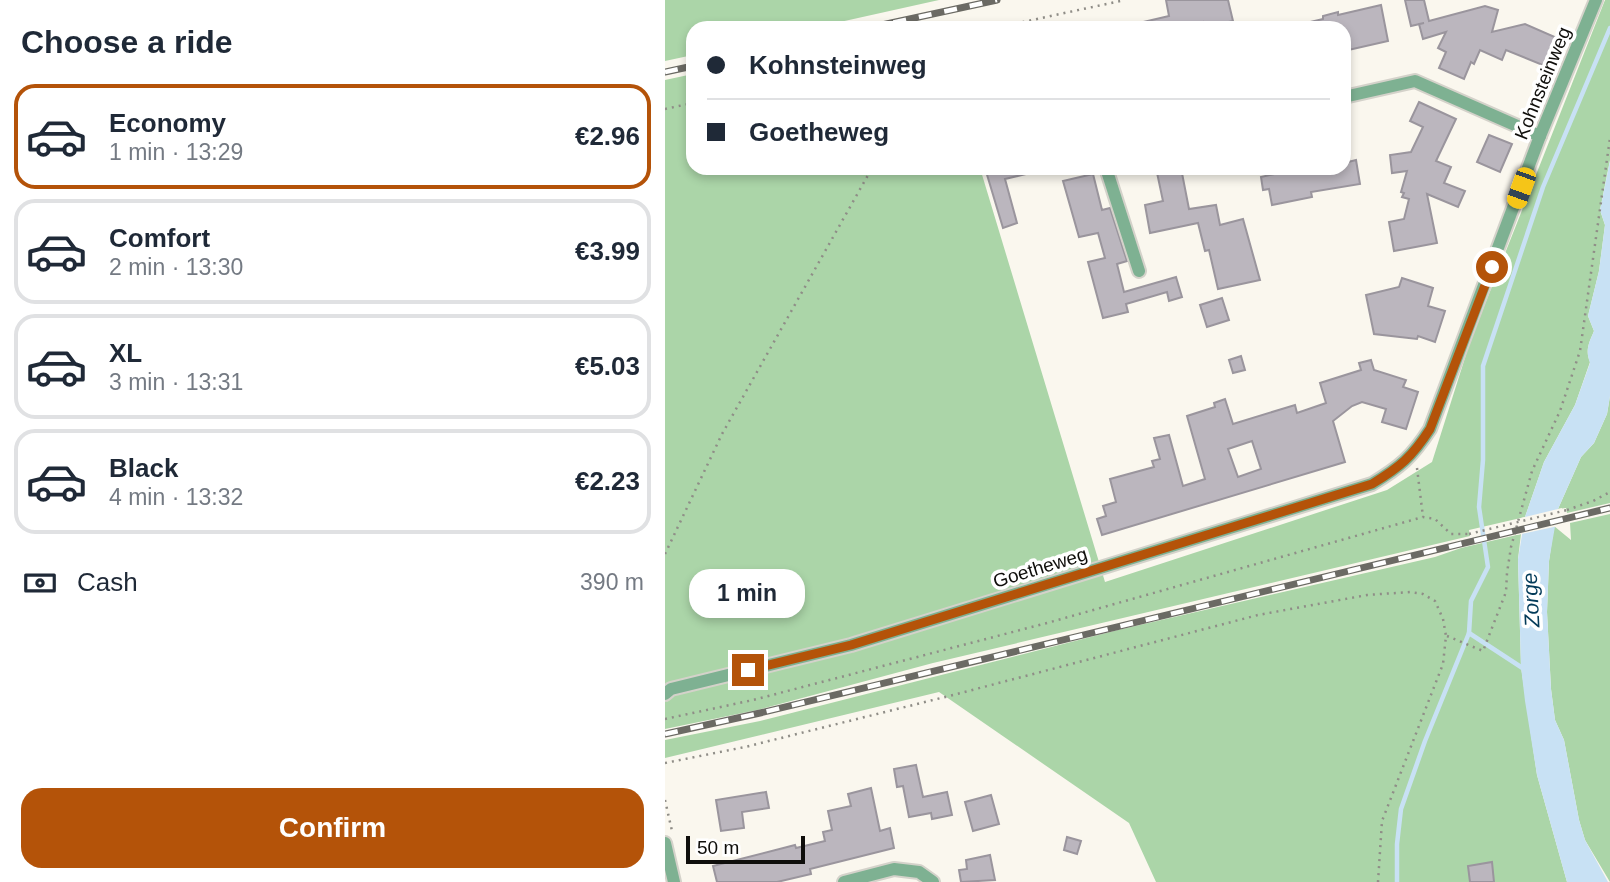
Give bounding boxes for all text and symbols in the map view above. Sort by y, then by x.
text: Choose a ride [21,24,233,60]
street label: Kohnsteinweg [1510,24,1575,142]
text: Kohnsteinweg [749,50,927,80]
icon: car [25,105,88,168]
text: Economy [109,108,226,138]
text: Goetheweg [749,117,889,147]
text: €2.96 [575,121,640,151]
text: 1 min · 13:29 [109,139,243,165]
car [1504,165,1539,211]
icon: car [25,220,88,283]
text: Comfort [109,223,210,253]
text: €3.99 [575,236,640,266]
route start [1476,251,1508,283]
text: 2 min · 13:30 [109,254,243,280]
icon: car [25,335,88,398]
text: XL [109,338,142,368]
text: €5.03 [575,351,640,381]
text: 3 min · 13:31 [109,369,243,395]
icon: car [25,450,88,513]
text: Black [109,453,178,483]
text: €2.23 [575,466,640,496]
text: 4 min · 13:32 [109,484,243,510]
street label: Goetheweg [991,543,1090,592]
icon: cash [21,564,59,602]
text: Cash [77,567,138,597]
callout: 1 min [690,568,806,618]
text: 390 m [580,569,644,595]
water label: Zorge [1518,572,1543,629]
text: 1 min [717,580,777,606]
route end [732,654,764,686]
button: Confirm [21,788,644,868]
scale bar [686,833,805,865]
text: 50 m [697,837,739,858]

